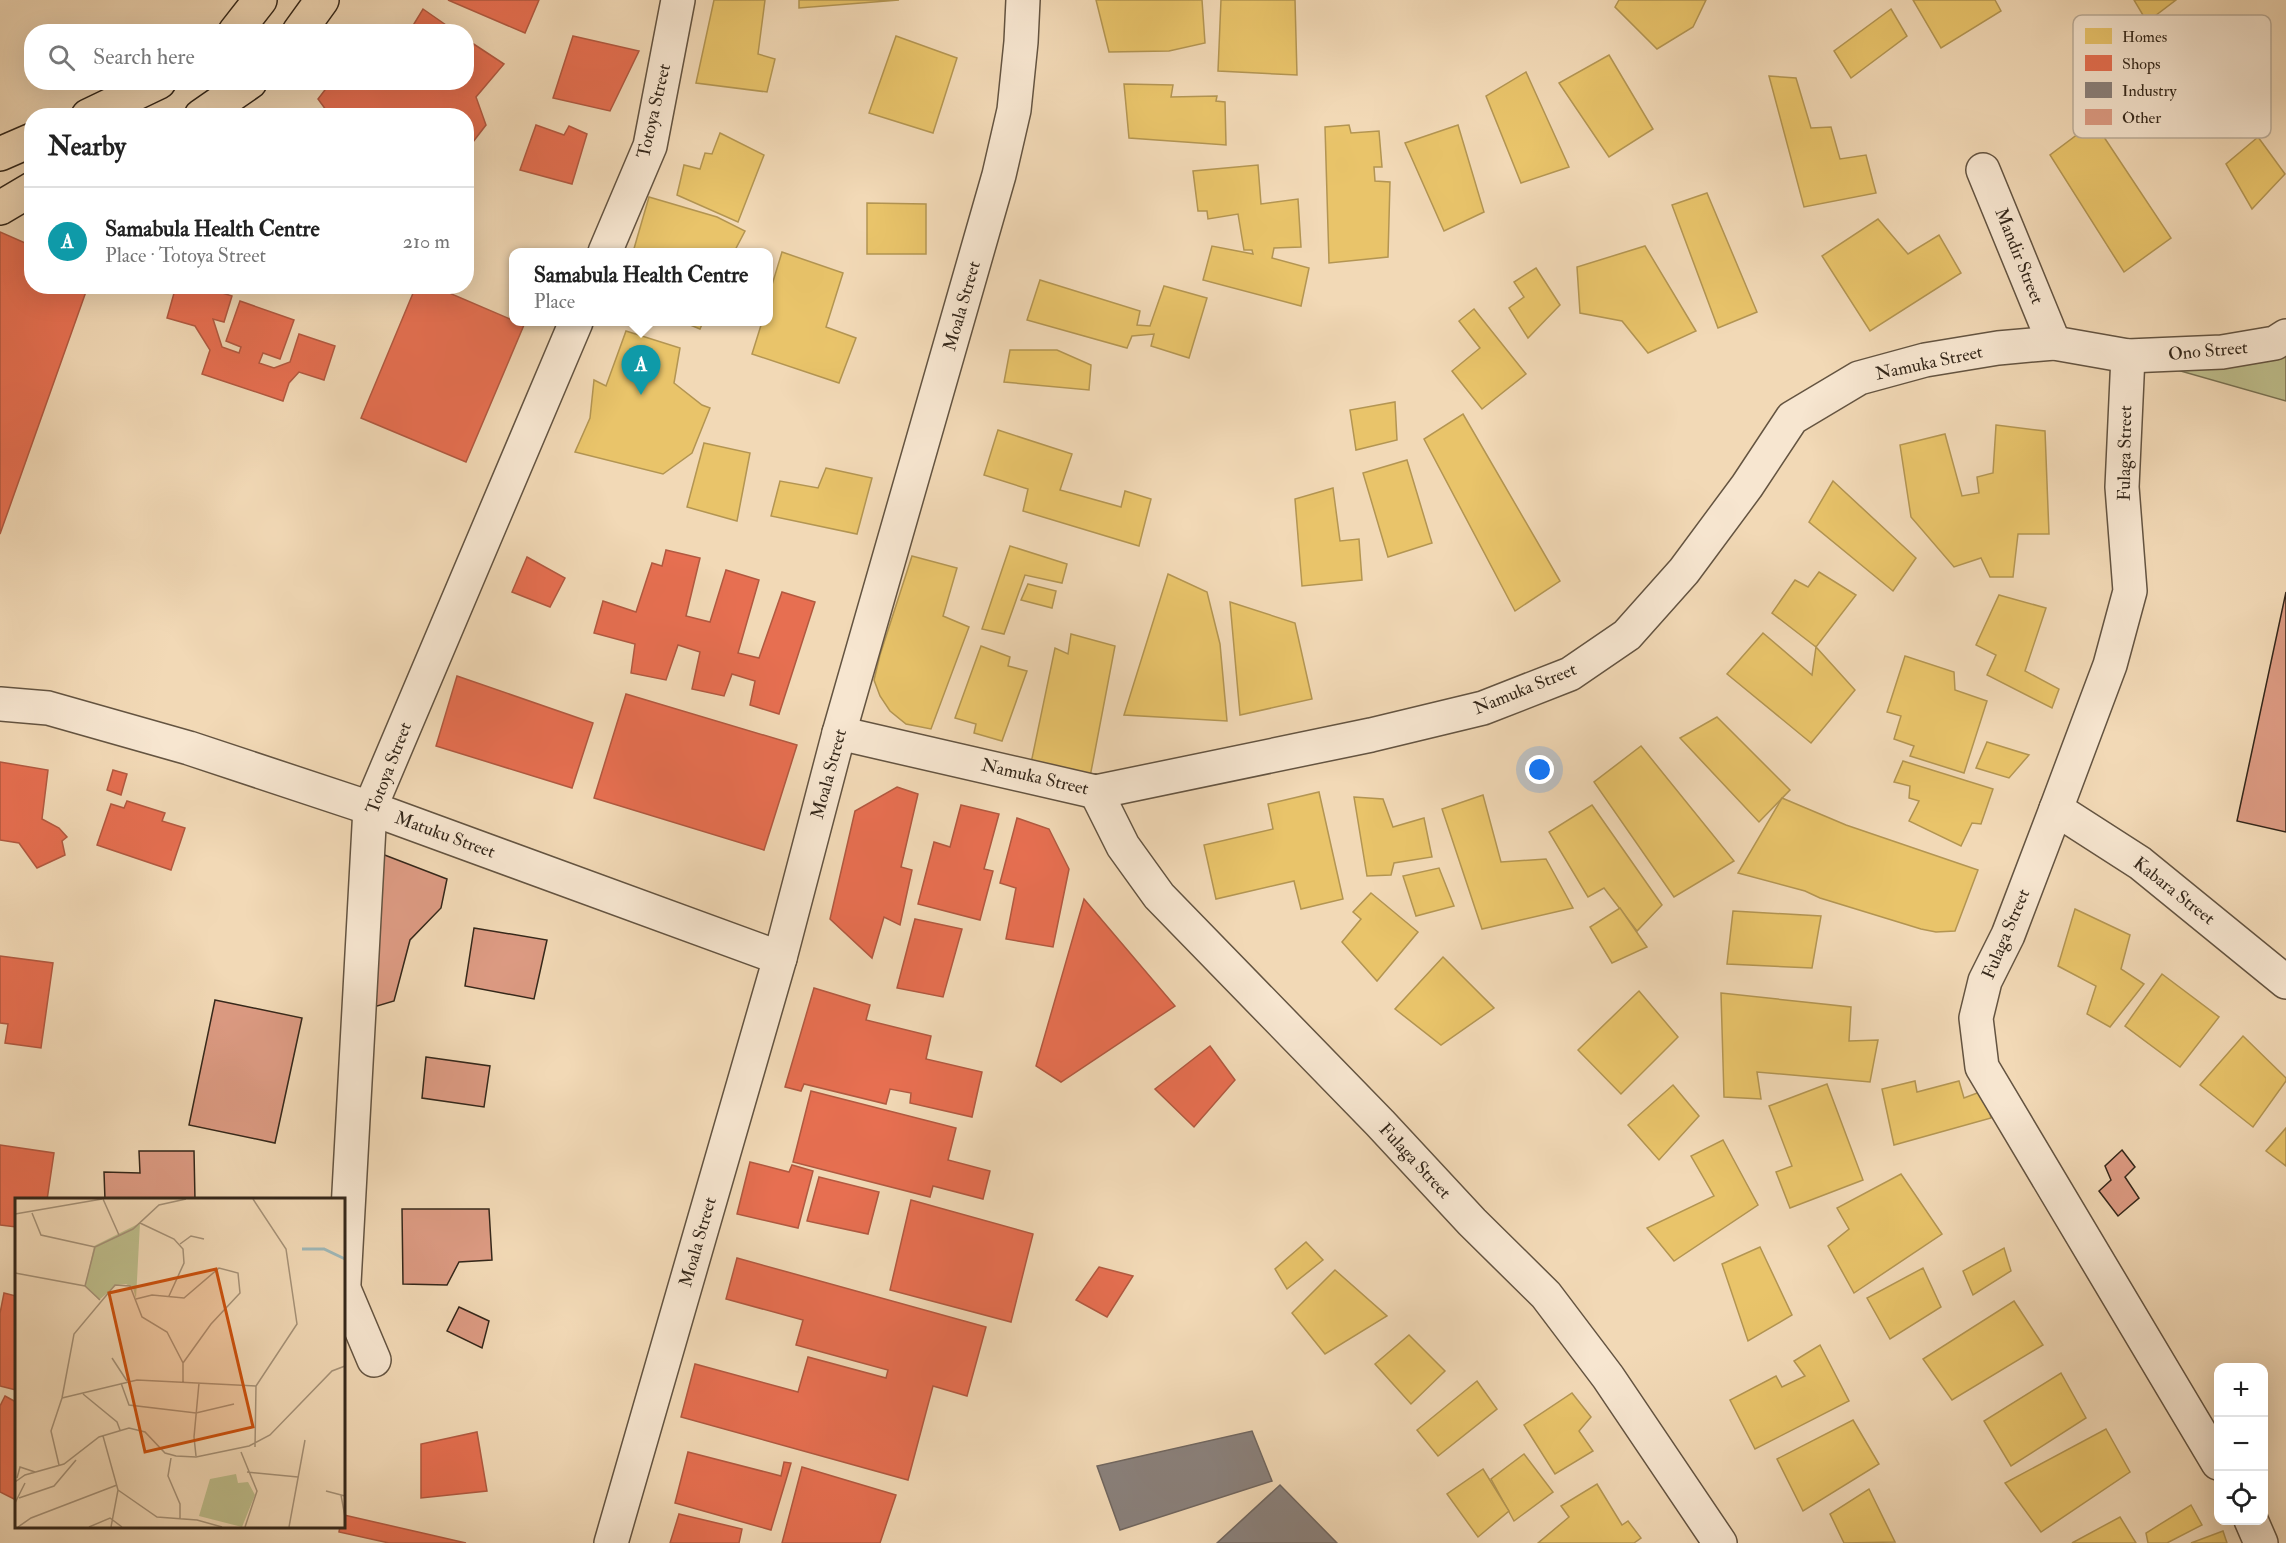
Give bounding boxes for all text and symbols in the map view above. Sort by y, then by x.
legend [2073,15,2271,138]
search box [24,24,474,90]
text: Homes [2122,27,2167,47]
icon: search [45,41,78,74]
text: Search here [93,43,195,71]
text: Shops [2122,54,2161,75]
street label: Totoya Street [632,61,676,161]
text: Industry [2122,81,2177,101]
text: Other [2122,108,2161,128]
text: Nearby [48,131,126,163]
street label: Mandir Street [1989,205,2049,307]
text: Samabula Health Centre [105,215,320,243]
text: A [61,229,74,254]
text: 210 m [403,229,450,254]
text: Place · Totoya Street [105,243,266,268]
popup [509,248,773,326]
street label: Moala Street [938,258,986,354]
text: Samabula Health Centre [534,261,748,289]
text: Place [534,289,575,314]
street label: Ono Street [2167,336,2249,366]
street label: Namuka Street [1873,340,1985,386]
pin: A [622,346,660,395]
street label: Fulaga Street [2113,405,2137,501]
street label: Namuka Street [1470,658,1580,720]
street label: Totoya Street [361,719,417,817]
street label: Moala Street [806,726,852,822]
street label: Namuka Street [979,754,1091,801]
your location [1525,755,1554,784]
street label: Matuku Street [392,806,498,864]
street label: Kabara Street [2129,852,2220,930]
street label: Fulaga Street [1977,885,2035,983]
street label: Fulaga Street [1374,1118,1456,1204]
street label: Moala Street [674,1194,722,1290]
inset map [15,1198,345,1528]
map controls [2214,1363,2268,1525]
button: + [2214,1363,2268,1417]
button: − [2214,1417,2268,1471]
button: locate [2214,1471,2268,1525]

